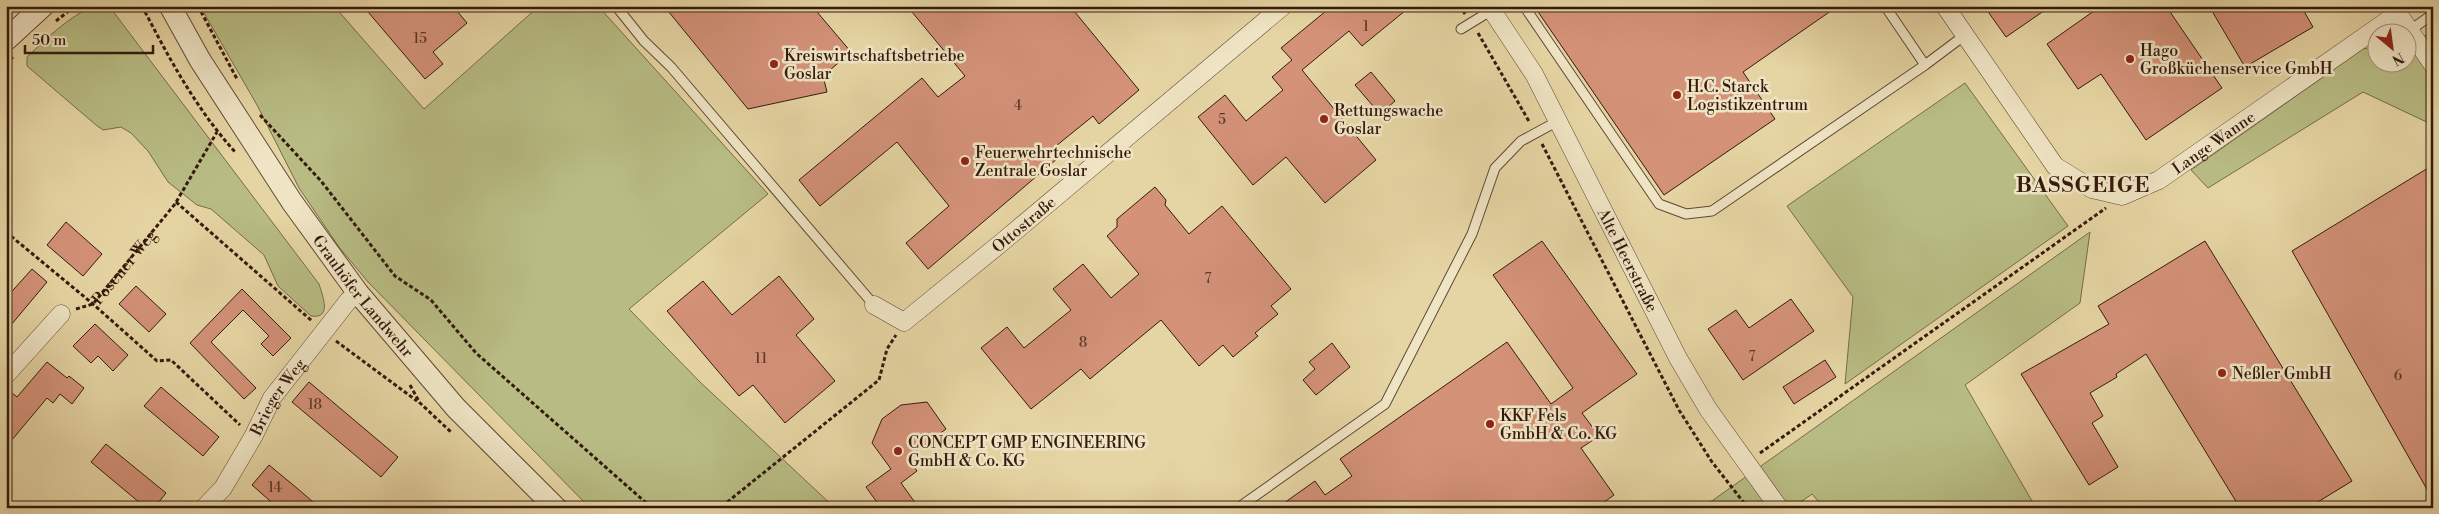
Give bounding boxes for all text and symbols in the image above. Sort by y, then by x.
house number: 1 [1363,18,1369,36]
scale bar [25,22,152,54]
north arrow [2366,22,2416,72]
house number: 15 [413,30,427,48]
text: 50 m [32,31,66,50]
place label: Hago Großküchenservice GmbH [2140,41,2333,79]
place label: Kreiswirtschaftsbetriebe Goslar [784,46,965,84]
text: N [2389,48,2407,69]
marker: Hago Großküchenservice GmbH [2124,53,2136,65]
marker: Kreiswirtschaftsbetriebe Goslar [768,58,780,70]
place label: H.C. Starck Logistikzentrum [1687,77,1808,115]
marker: H.C. Starck Logistikzentrum [1671,89,1683,101]
house number: 4 [1014,97,1022,115]
place label: Rettungswache Goslar [1334,101,1443,139]
street label: Lange Wanne [2169,107,2259,179]
house number: 5 [1218,111,1226,129]
marker: Rettungswache Goslar [1318,113,1330,125]
place label: Feuerwehrtechnische Zentrale Goslar [975,143,1132,181]
marker: Feuerwehrtechnische Zentrale Goslar [959,155,971,167]
district label: BASSGEIGE [2016,173,2150,199]
street label: Ottostraße [988,192,1060,257]
street label: Alte Heerstraße [1592,204,1662,316]
street label: Posener Weg [88,225,162,309]
street label: Grauhöfer Landwehr [308,231,418,362]
house number: 7 [1204,270,1212,288]
house number: 8 [1079,334,1087,352]
house number: 7 [1748,348,1756,366]
house number: 11 [755,350,767,368]
street label: Brieger Weg [246,354,311,440]
place label: Neßler GmbH [2232,364,2332,384]
marker: Neßler GmbH [2216,367,2228,379]
house number: 6 [2394,367,2403,385]
house number: 18 [308,396,322,414]
place label: KKF Fels GmbH & Co. KG [1500,406,1617,444]
marker: KKF Fels GmbH & Co. KG [1484,418,1496,430]
place label: CONCEPT GMP ENGINEERING GmbH & Co. KG [908,433,1146,471]
marker: CONCEPT GMP ENGINEERING GmbH & Co. KG [892,445,904,457]
house number: 14 [268,479,282,497]

